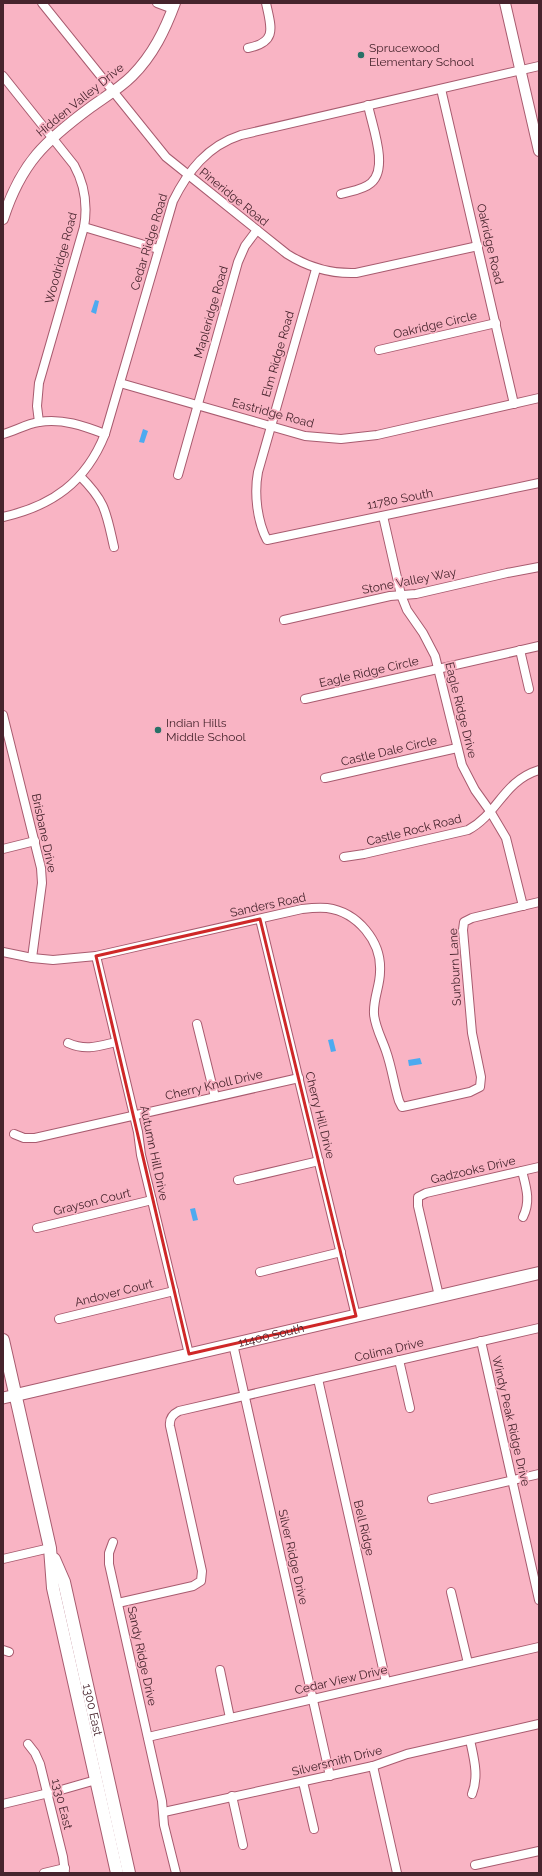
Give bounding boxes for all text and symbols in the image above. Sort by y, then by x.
place label: Sprucewood Elementary School [369,41,475,69]
marker: Sprucewood Elementary School [356,50,366,60]
street label: Hidden Valley Drive [33,60,127,140]
street label: Pineridge Road [197,165,271,229]
street label: Cedar Ridge Road [128,192,170,292]
street label: Oakridge Road [474,202,506,286]
street label: Woodridge Road [42,211,80,305]
street label: Mapleridge Road [191,264,231,360]
street label: Elm Ridge Road [259,309,297,399]
street label: Oakridge Circle [392,309,478,341]
street label: Eastridge Road [231,395,315,431]
street label: 11780 South [366,486,434,512]
street label: Stone Valley Way [361,565,458,597]
street label: Eagle Ridge Circle [318,654,420,690]
street label: Eagle Ridge Drive [442,660,480,760]
place label: Indian Hills Middle School [166,716,247,744]
marker: Indian Hills Middle School [153,725,163,735]
street label: Castle Dale Circle [340,733,438,769]
street label: Brisbane Drive [29,792,59,874]
street label: Castle Rock Road [365,811,463,849]
street label: Sanders Road [229,890,307,920]
street label: Sunburn Lane [446,928,464,1006]
street label: Cherry Knoll Drive [164,1067,264,1103]
street label: Cherry Hill Drive [302,1070,338,1160]
street label: Autumn Hill Drive [137,1104,171,1202]
street label: Gadzooks Drive [429,1153,517,1187]
street label: Grayson Court [52,1186,132,1218]
street label: Andover Court [73,1276,155,1310]
street label: 11400 South [237,1321,305,1350]
street label: Colima Drive [353,1335,425,1365]
street label: Windy Peak Ridge Drive [489,1355,533,1487]
street label: Bell Ridge [351,1499,377,1557]
street label: Silver Ridge Drive [275,1508,311,1606]
street label: Sandy Ridge Drive [125,1605,159,1707]
street label: Cedar View Drive [293,1663,389,1697]
street label: 1300 East [80,1682,105,1737]
street label: Silversmith Drive [290,1743,384,1779]
street label: 1330 East [49,1777,75,1831]

